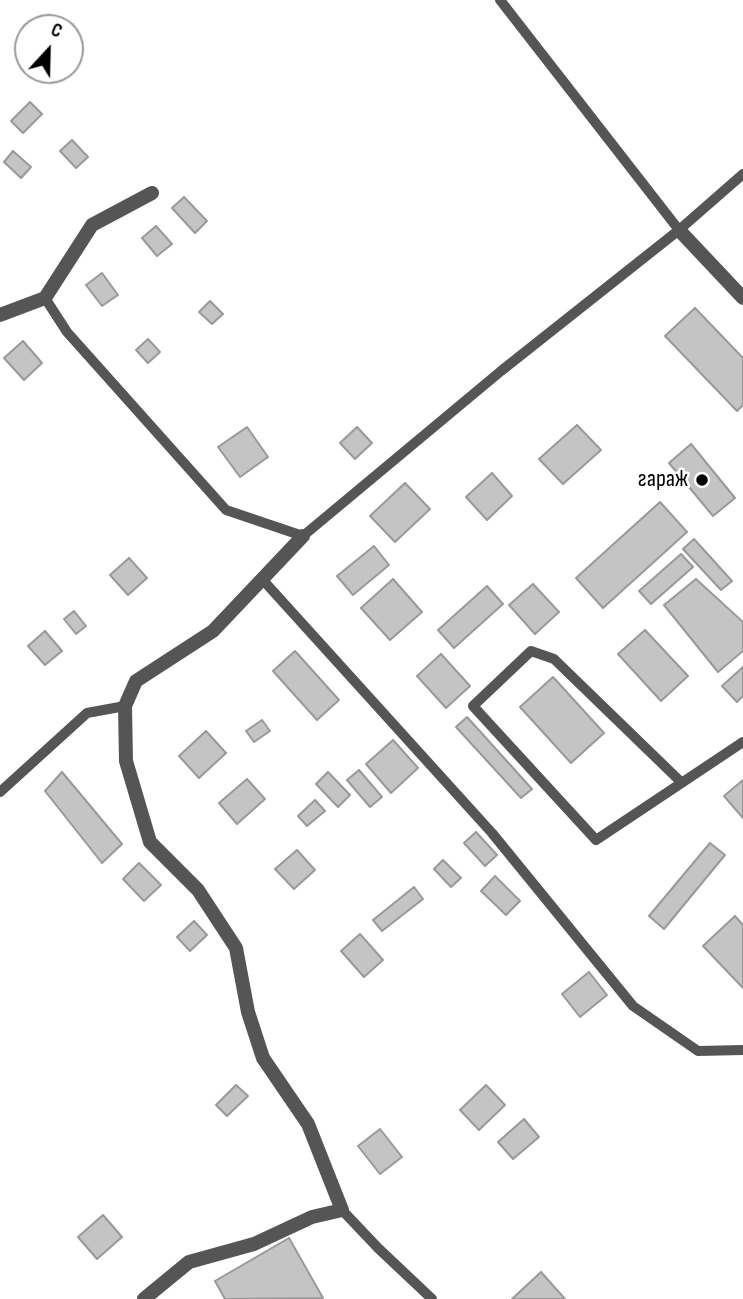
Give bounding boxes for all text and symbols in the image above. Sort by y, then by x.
north arrow [14,14,84,84]
text: С [47,18,65,43]
place label: гараж [638,466,688,494]
marker: гараж [694,472,710,488]

